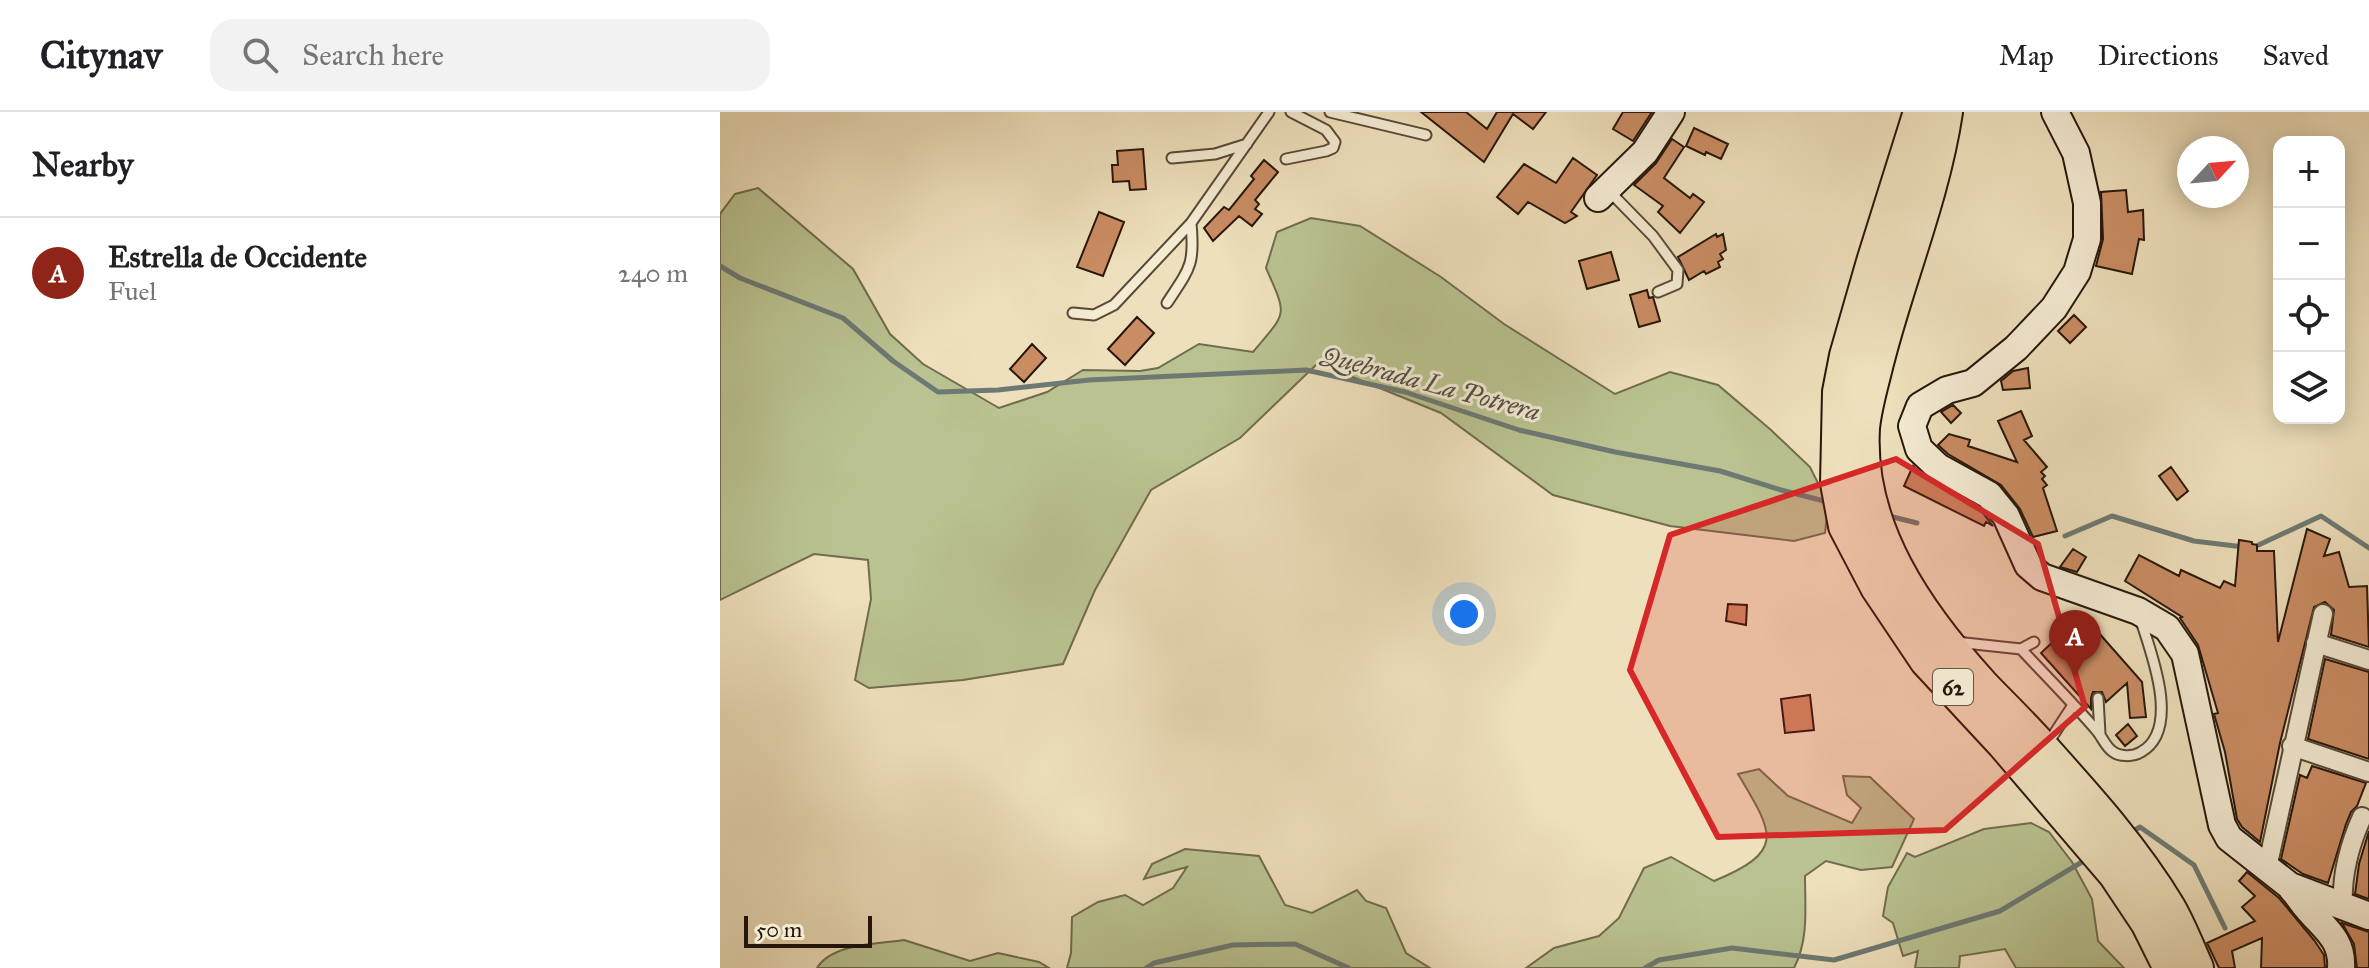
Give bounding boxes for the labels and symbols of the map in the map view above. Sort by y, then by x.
north arrow [2177,136,2249,208]
water label: Quebrada La Potrera [1316,338,1544,428]
your location [1444,594,1484,634]
pin: A [2049,610,2101,676]
road number: 62 [1933,669,1973,705]
scale bar [744,912,872,948]

